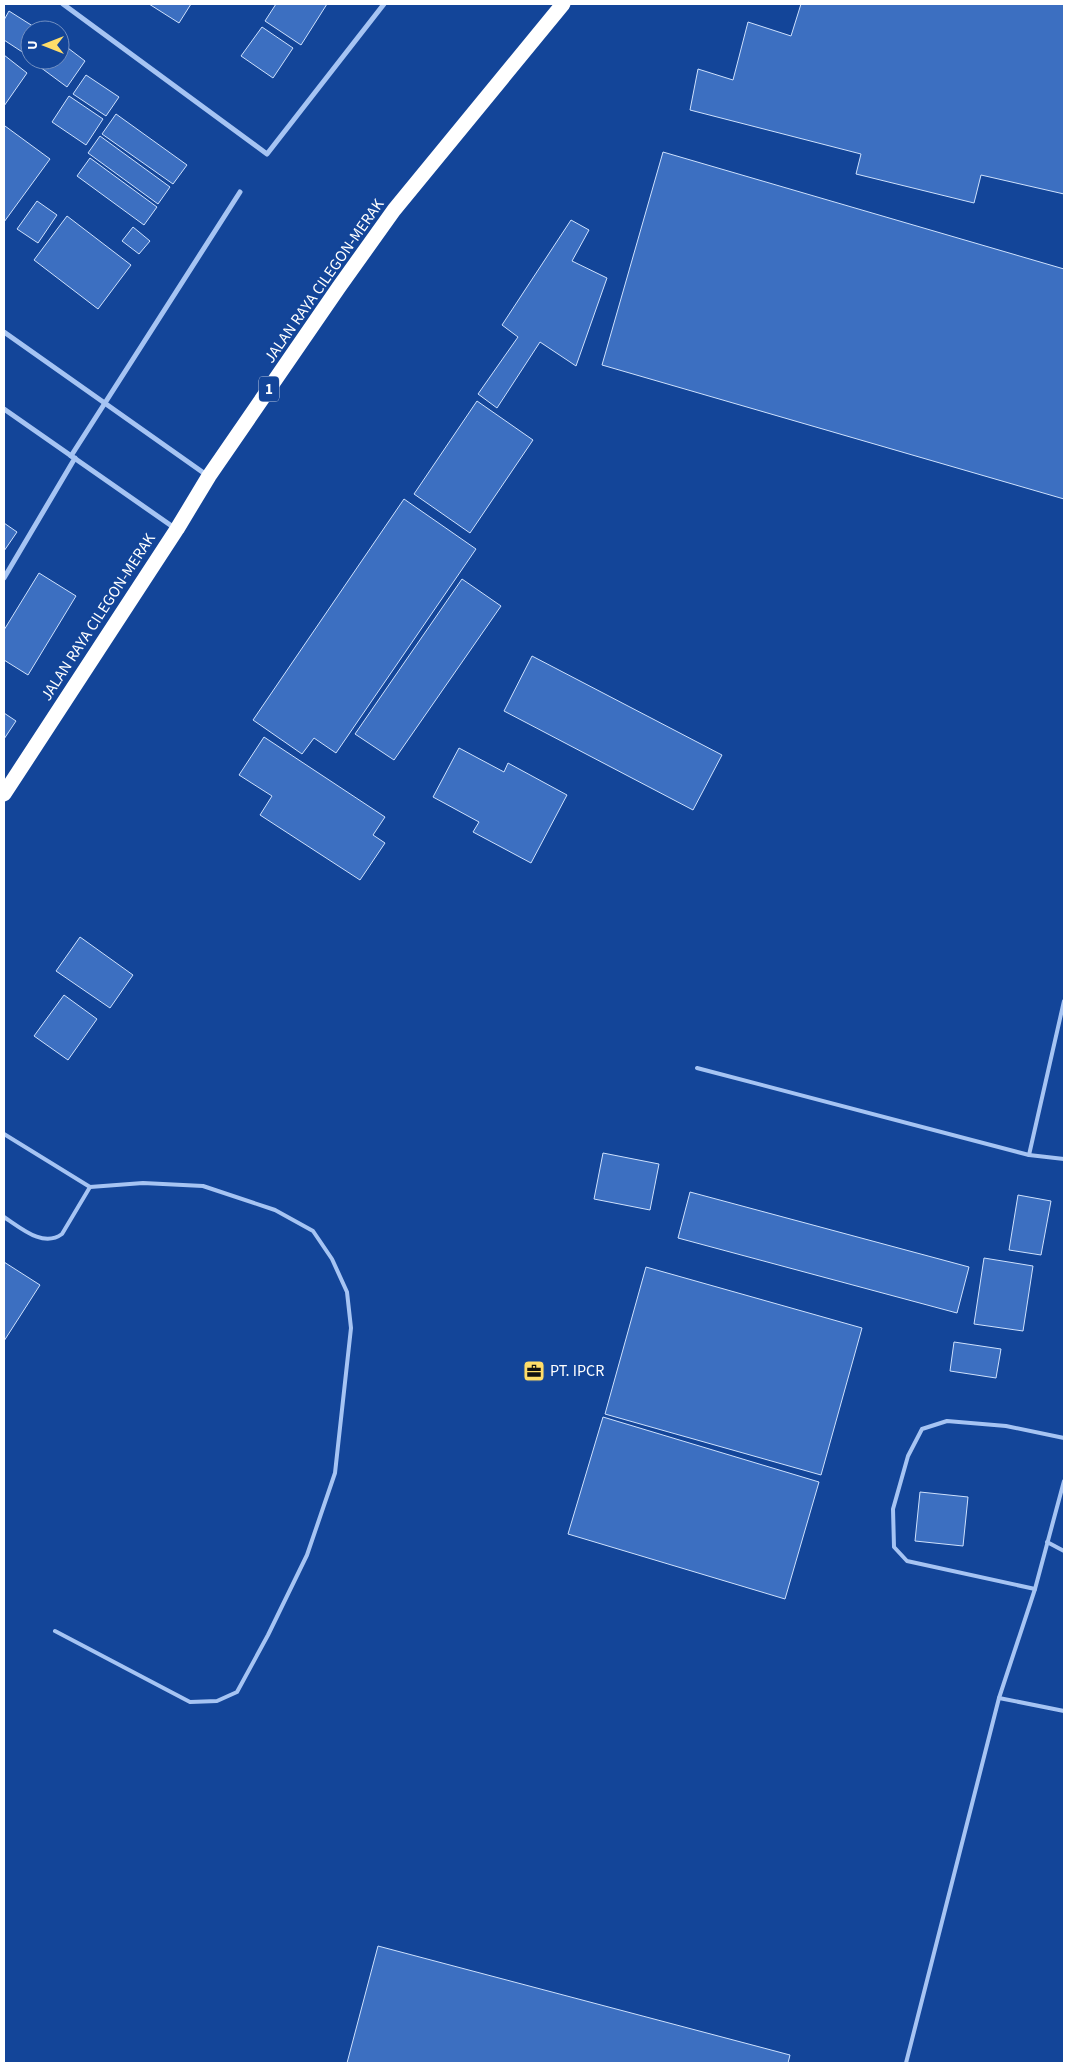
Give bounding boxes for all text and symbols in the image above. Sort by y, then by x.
north arrow [20,20,70,70]
text: U [23,40,43,50]
street label: JALAN RAYA CILEGON-MERAK [259,194,390,367]
road number: 1 [259,376,279,402]
street label: JALAN RAYA CILEGON-MERAK [35,528,161,705]
office icon: PT. IPCR [522,1359,546,1383]
place label: PT. IPCR [550,1360,604,1382]

